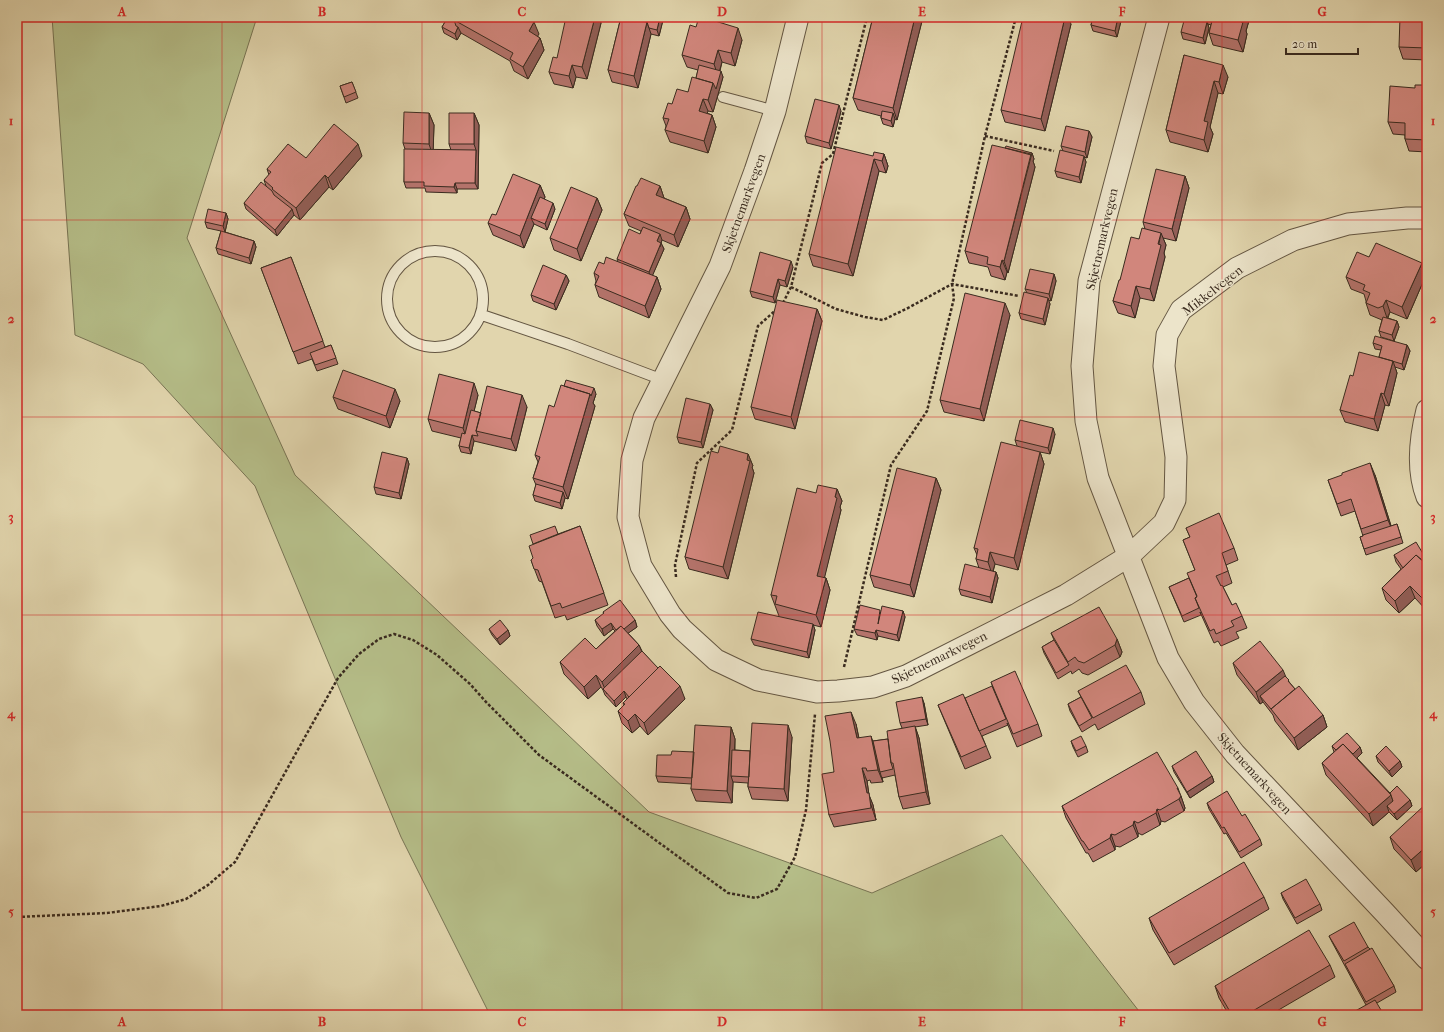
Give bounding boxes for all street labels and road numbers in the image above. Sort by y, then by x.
street label: Skjetnemarkvegen [719,151,768,255]
street label: Skjetnemarkvegen [1082,186,1121,292]
street label: Mikkelvegen [1179,262,1246,319]
street label: Skjetnemarkvegen [889,628,990,687]
street label: Skjetnemarkvegen [1214,730,1295,817]

